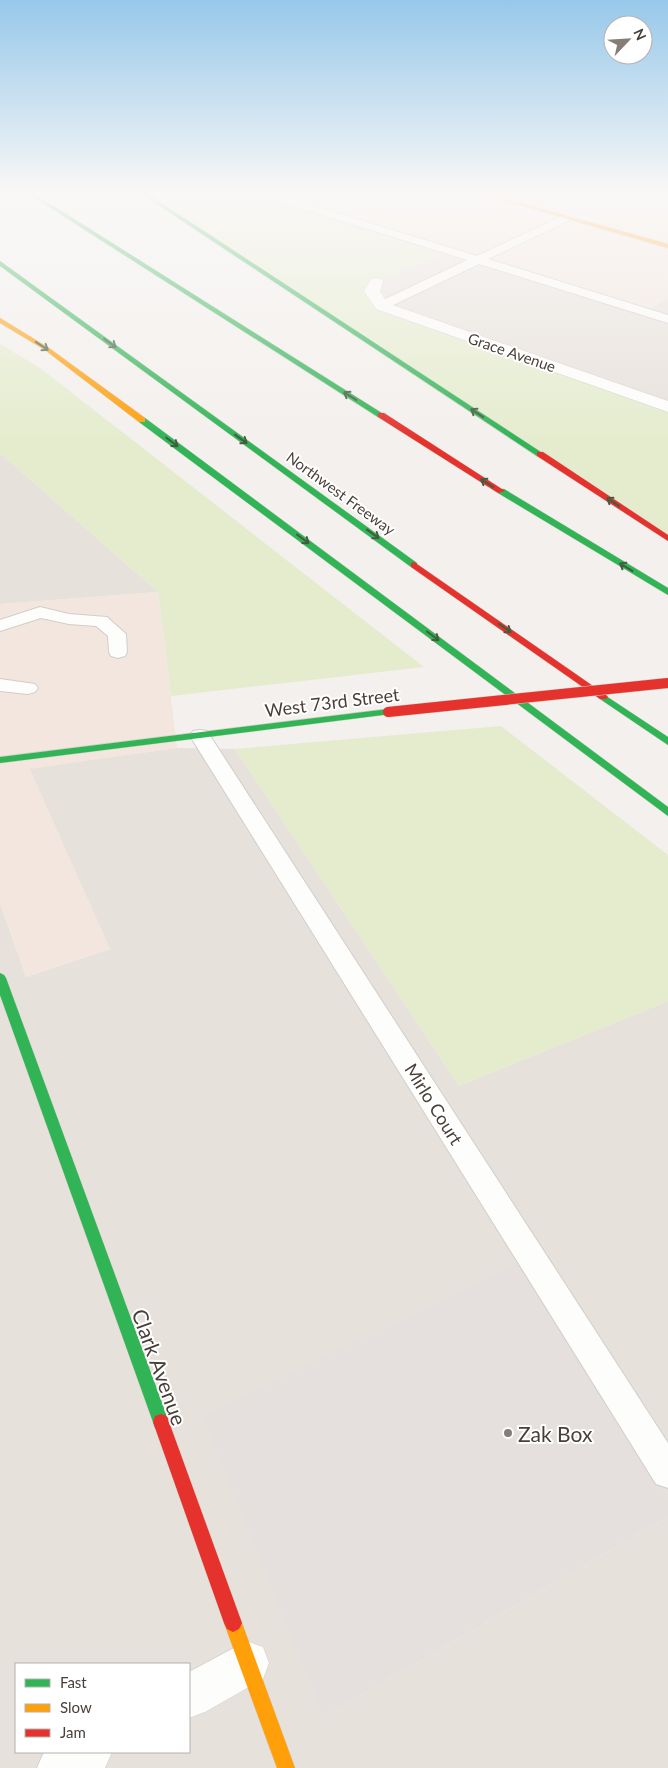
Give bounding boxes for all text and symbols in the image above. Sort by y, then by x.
north arrow [603,15,653,65]
text: N [630,26,650,43]
street label: Grace Avenue [466,329,558,375]
one-way arrow [103,338,117,348]
one-way arrow [34,341,48,351]
one-way arrow [343,390,357,400]
one-way arrow [470,408,484,418]
one-way arrow [234,433,247,444]
one-way arrow [165,437,179,447]
street label: Northwest Freeway [283,448,399,539]
one-way arrow [480,477,494,488]
one-way arrow [606,497,620,507]
one-way arrow [366,529,379,540]
one-way arrow [296,534,310,544]
one-way arrow [620,561,634,571]
one-way arrow [498,623,512,633]
one-way arrow [426,631,439,642]
street label: West 73rd Street [264,683,401,721]
street label: Mirlo Court [400,1059,468,1149]
street label: Clark Avenue [127,1305,193,1429]
place label: Zak Box [518,1421,593,1446]
marker: Zak Box [502,1427,514,1439]
legend [15,1663,190,1753]
text: Fast [60,1673,87,1691]
text: Slow [60,1698,92,1716]
text: Jam [60,1723,86,1741]

